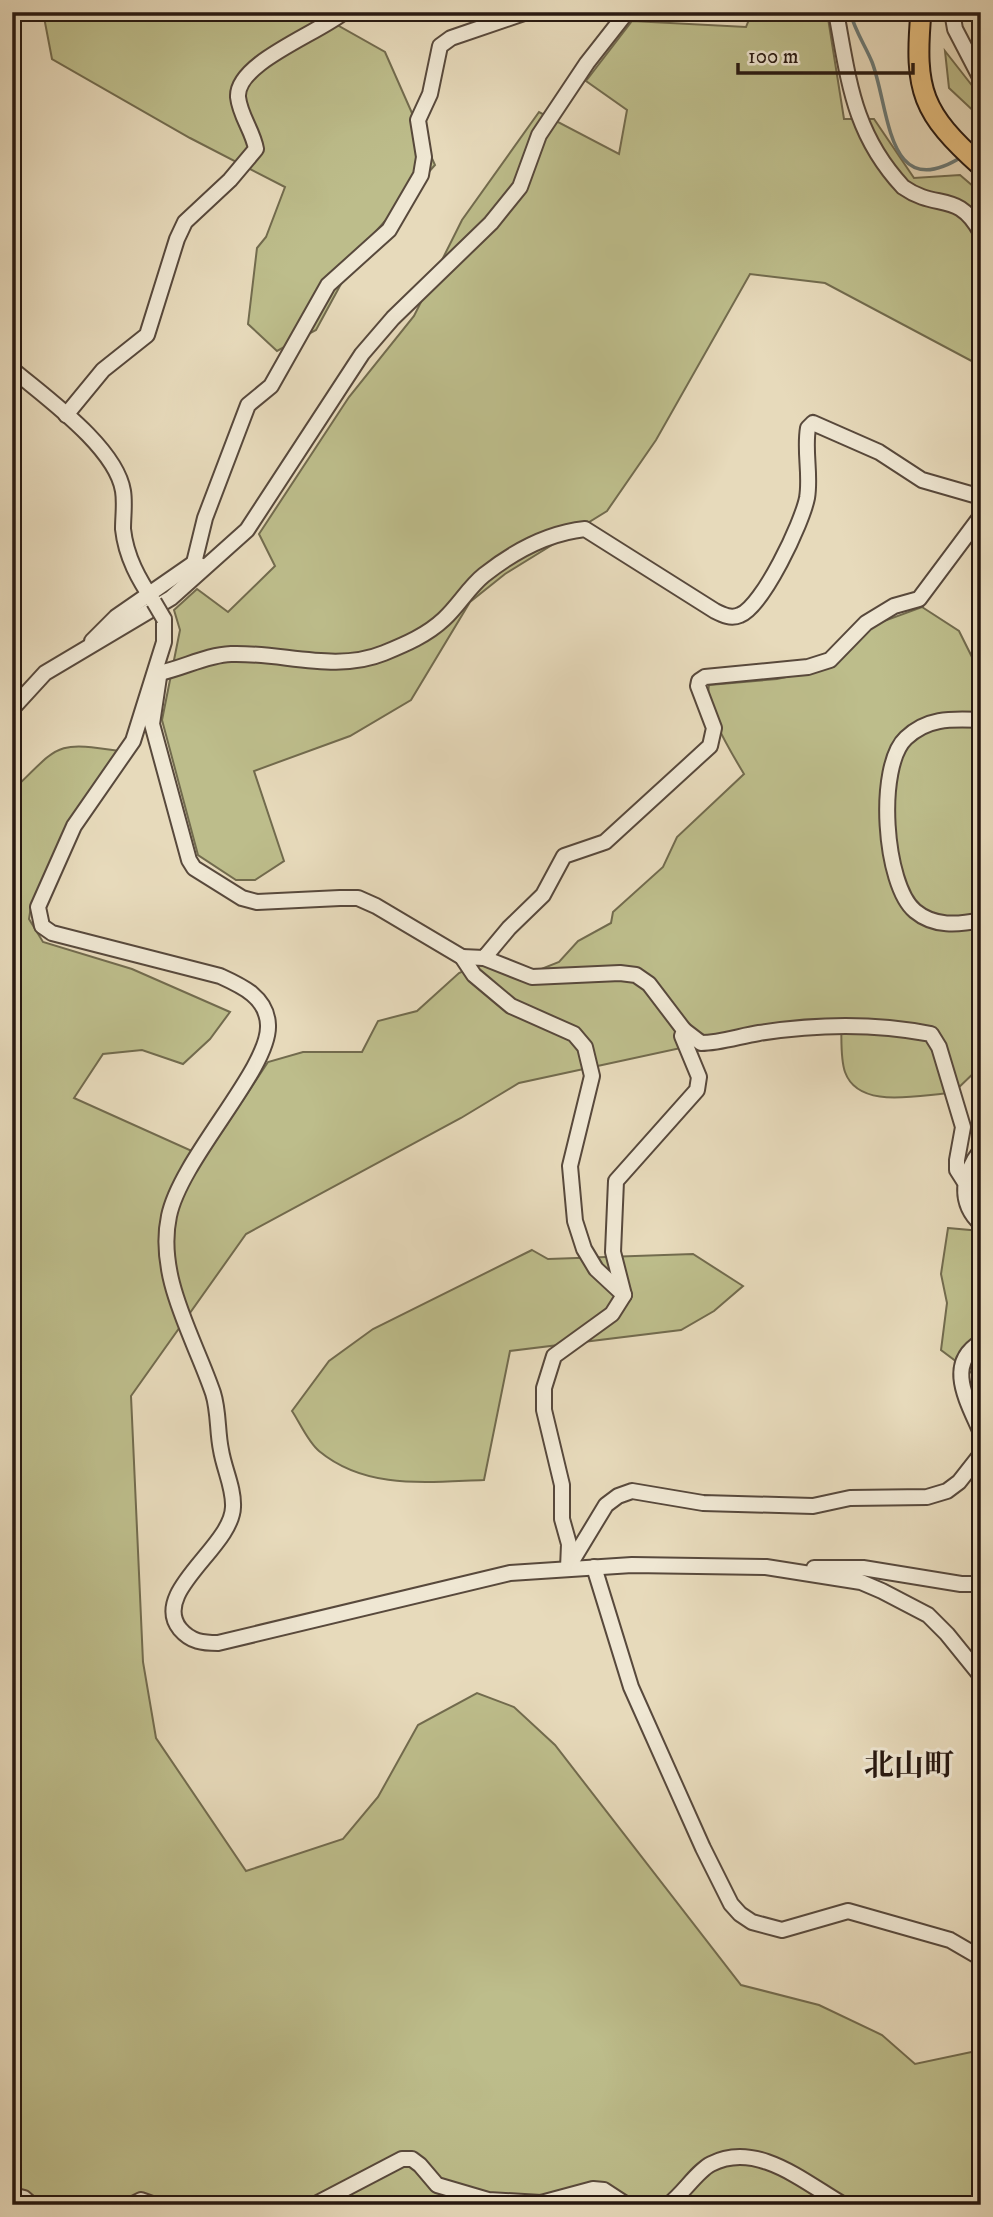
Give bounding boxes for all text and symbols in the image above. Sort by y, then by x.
scale bar [738,32,912,76]
text: 100 m [748,44,799,70]
district label: 北山町 [864,1748,954,1785]

